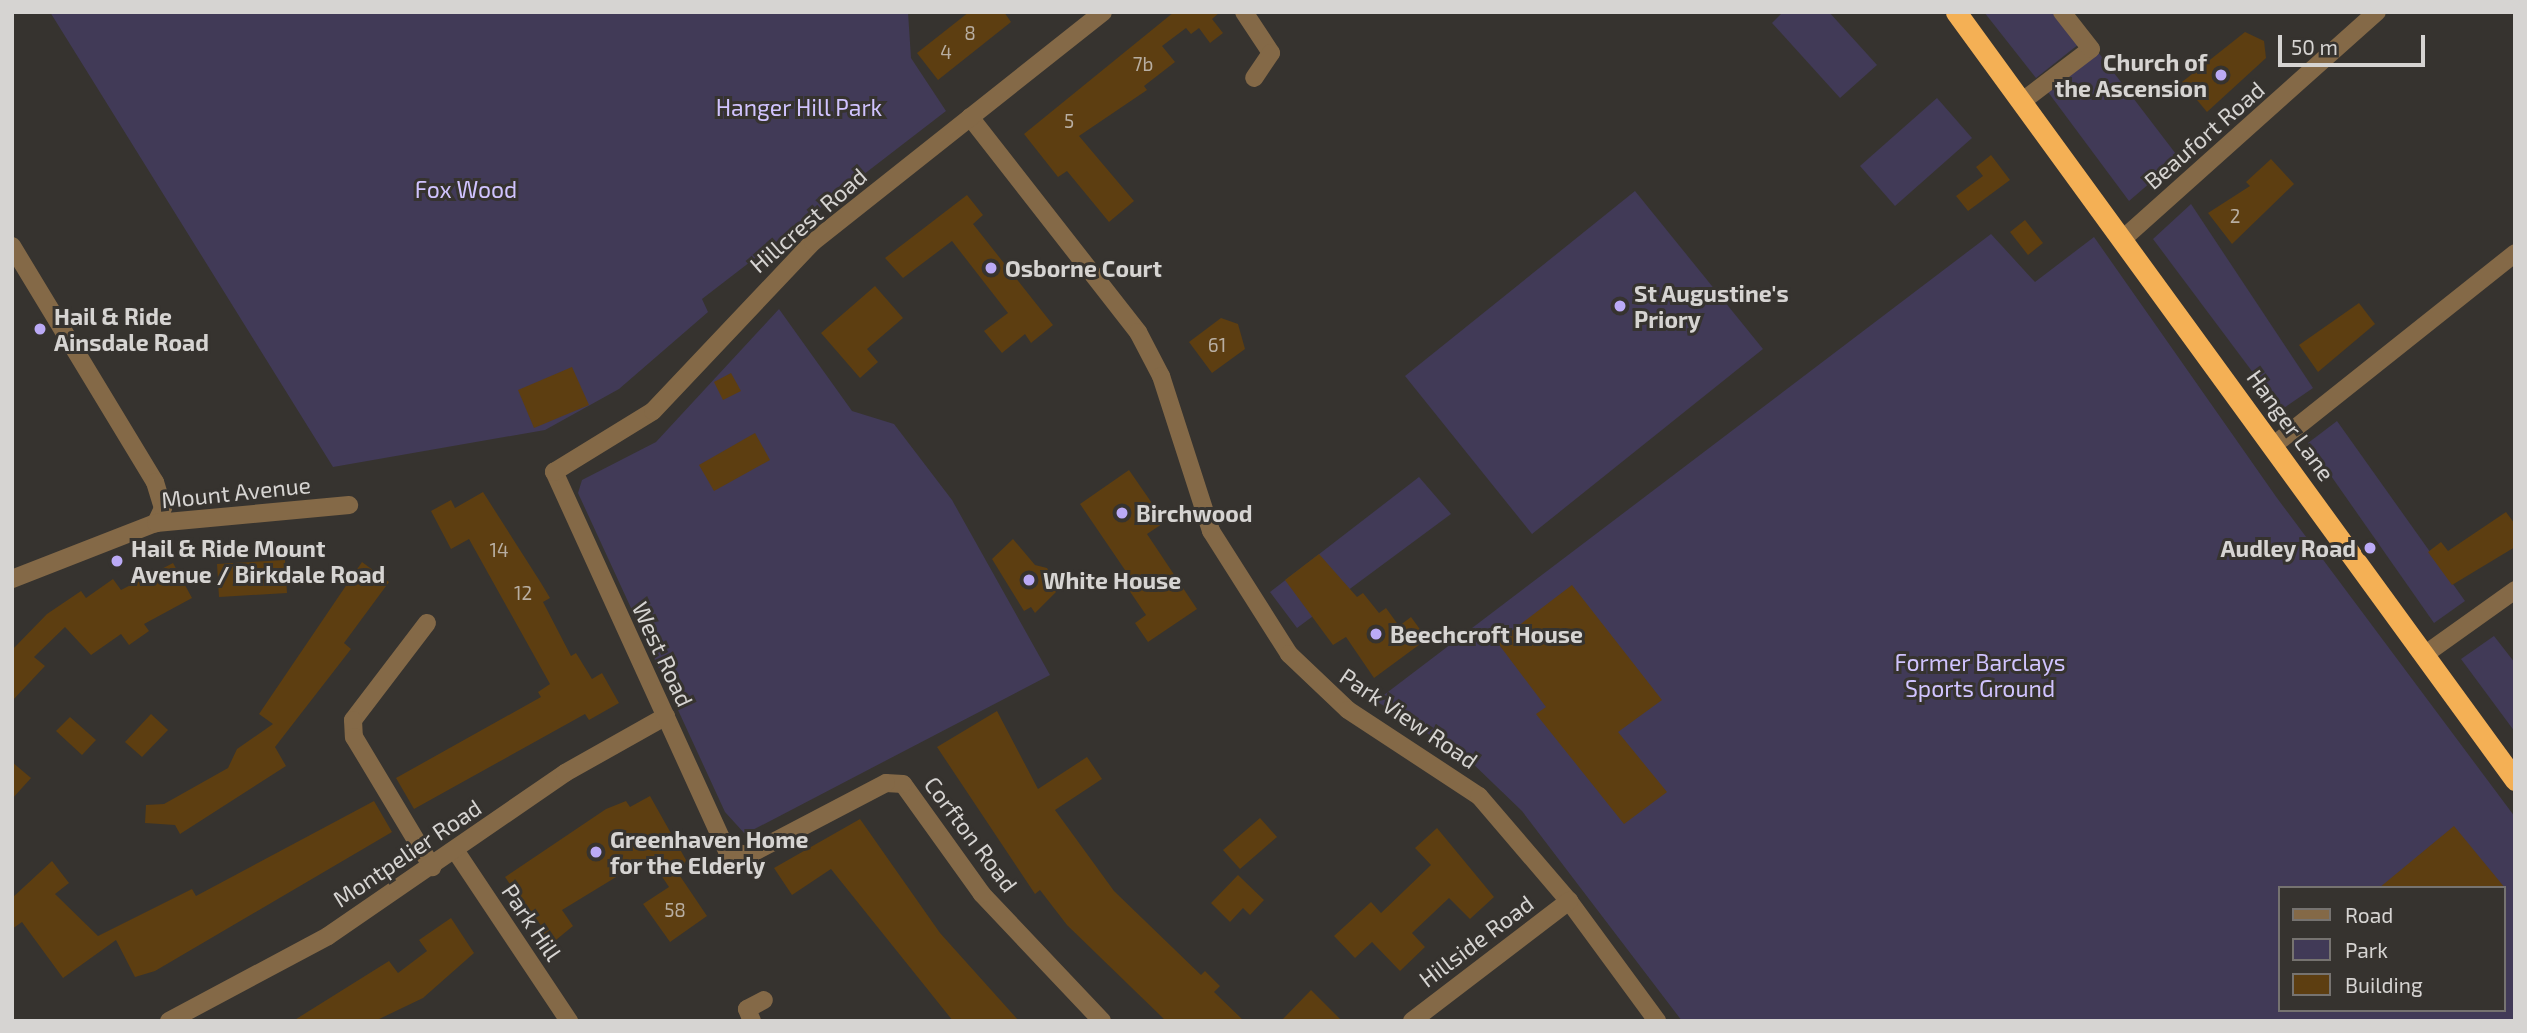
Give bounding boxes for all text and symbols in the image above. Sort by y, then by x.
scale bar [2282,21,2429,65]
house number: 8 [964,22,976,44]
text: 50 m [2291,34,2338,59]
house number: 4 [940,41,952,63]
place label: Church of the Ascension [2054,48,2207,102]
house number: 7b [1133,53,1153,75]
marker: Church of the Ascension [2213,67,2229,83]
street label: Beaufort Road [2138,75,2270,195]
park label: Hanger Hill Park [715,93,883,121]
house number: 5 [1064,110,1074,132]
street label: Hillcrest Road [744,162,872,278]
park label: Fox Wood [415,175,517,203]
house number: 2 [2230,205,2240,227]
place label: Osborne Court [1005,254,1162,282]
marker: Osborne Court [983,260,999,276]
place label: St Augustine's Priory [1634,279,1789,333]
marker: St Augustine's Priory [1612,298,1628,314]
place label: Hail & Ride Ainsdale Road [54,302,209,356]
marker: Hail & Ride Ainsdale Road [32,321,48,337]
house number: 61 [1208,334,1226,356]
street label: Hanger Lane [2241,364,2341,486]
street label: Mount Avenue [160,470,312,514]
place label: Birchwood [1136,499,1253,527]
marker: Birchwood [1114,505,1130,521]
place label: Hail & Ride Mount Avenue / Birkdale Road [131,534,385,588]
place label: Audley Road [2220,534,2356,562]
house number: 14 [489,539,509,561]
marker: Audley Road [2362,540,2378,556]
marker: Hail & Ride Mount Avenue / Birkdale Road [109,553,125,569]
place label: White House [1043,566,1181,594]
marker: White House [1021,572,1037,588]
house number: 12 [514,582,532,604]
street label: West Road [627,597,699,711]
place label: Beechcroft House [1390,620,1583,648]
marker: Beechcroft House [1368,626,1384,642]
park label: Former Barclays Sports Ground [1894,648,2066,702]
street label: Park View Road [1334,661,1484,775]
street label: Corfton Road [919,771,1023,897]
street label: Montpelier Road [327,793,487,913]
place label: Greenhaven Home for the Elderly [610,825,808,879]
marker: Greenhaven Home for the Elderly [588,844,604,860]
street label: Park Hill [496,878,568,966]
legend [2278,886,2506,1012]
street label: Hillside Road [1413,889,1539,993]
house number: 58 [664,899,686,921]
text: Road [2345,902,2393,927]
text: Park [2345,937,2388,962]
text: Building [2345,972,2423,997]

